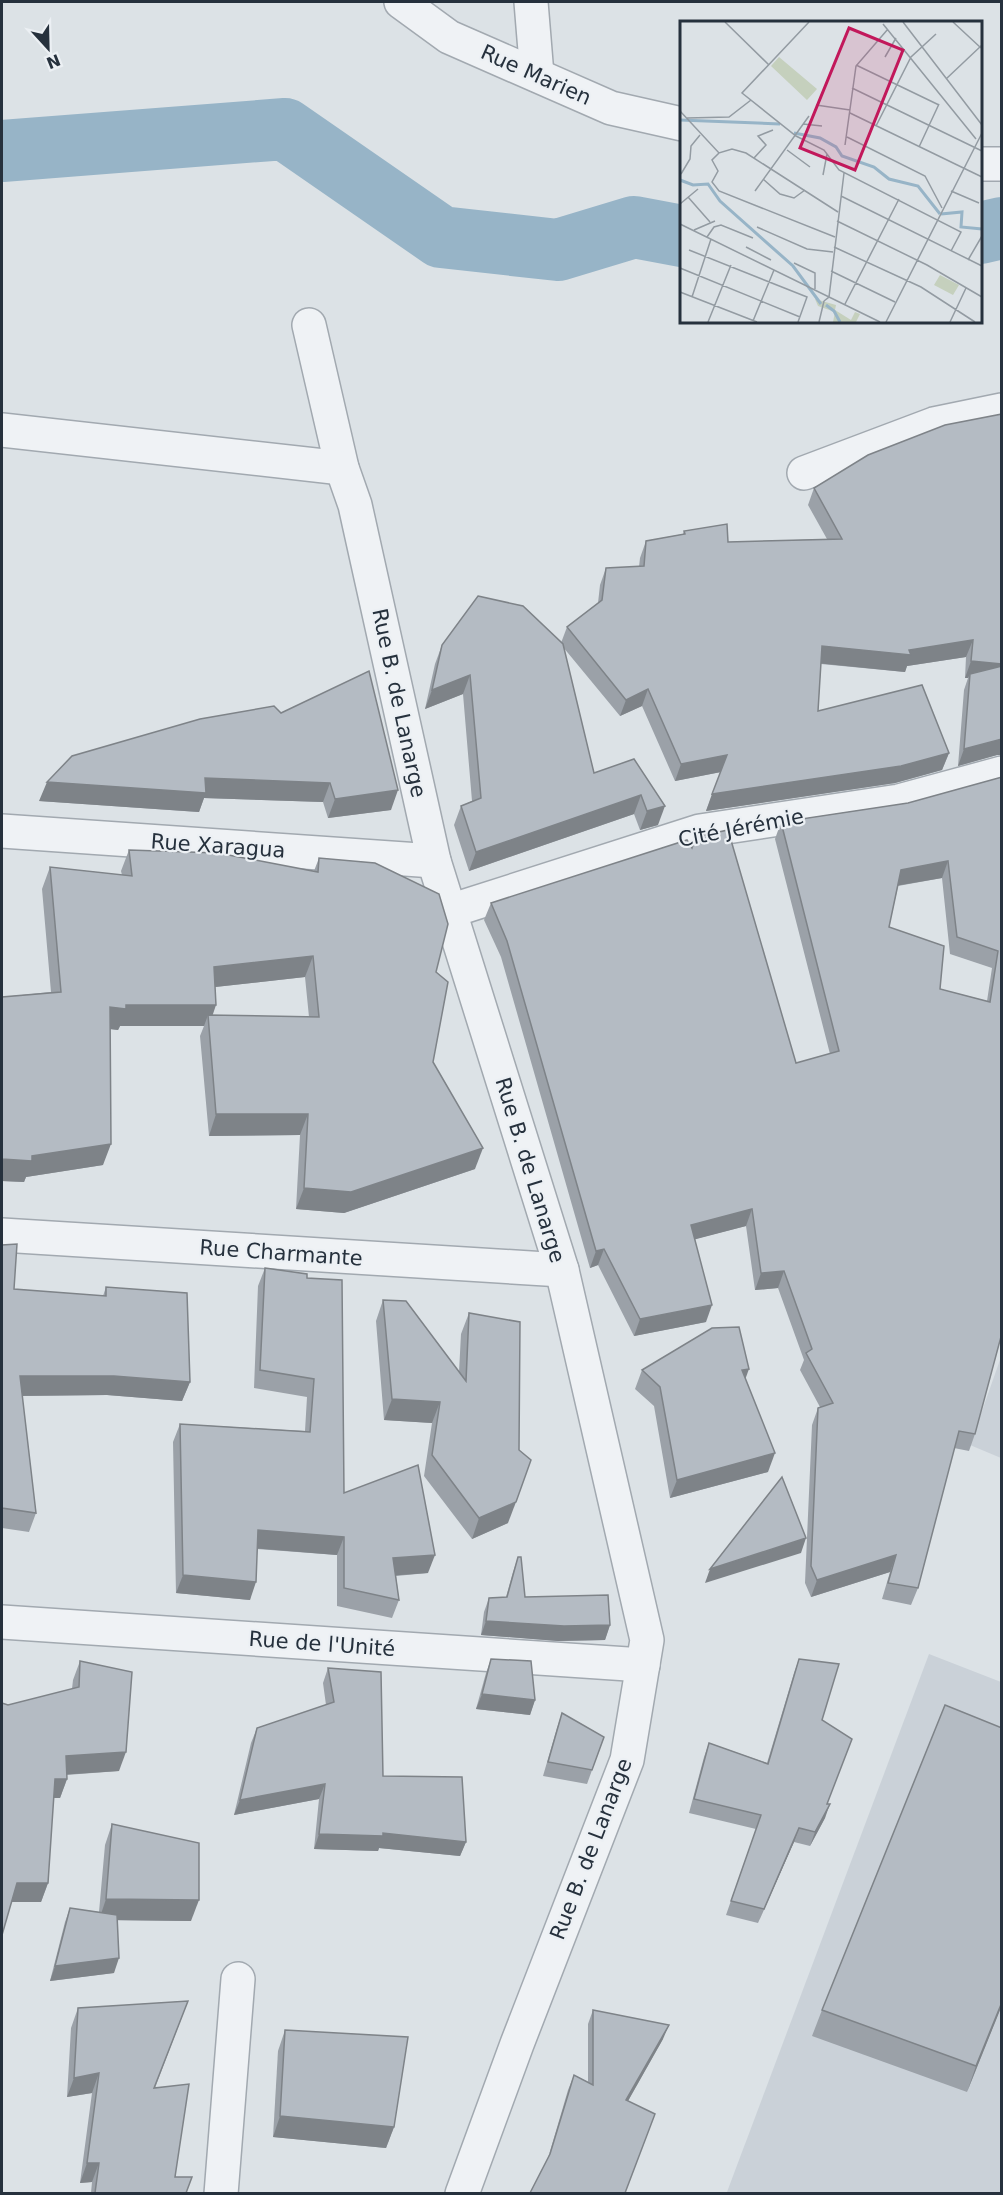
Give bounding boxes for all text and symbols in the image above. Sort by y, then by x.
north arrow [18,18,78,78]
inset map [680,21,982,322]
street label: Rue Marien [477,40,595,110]
text: N [44,50,63,73]
street label: Rue B. de Lanarge [367,606,431,800]
street label: Cité Jérémie [676,804,806,852]
street label: Rue Xaragua [150,829,286,863]
street label: Rue B. de Lanarge [490,1074,570,1266]
street label: Rue Charmante [199,1235,363,1271]
street label: Rue de l'Unité [248,1627,396,1661]
street label: Rue B. de Lanarge [545,1755,637,1943]

